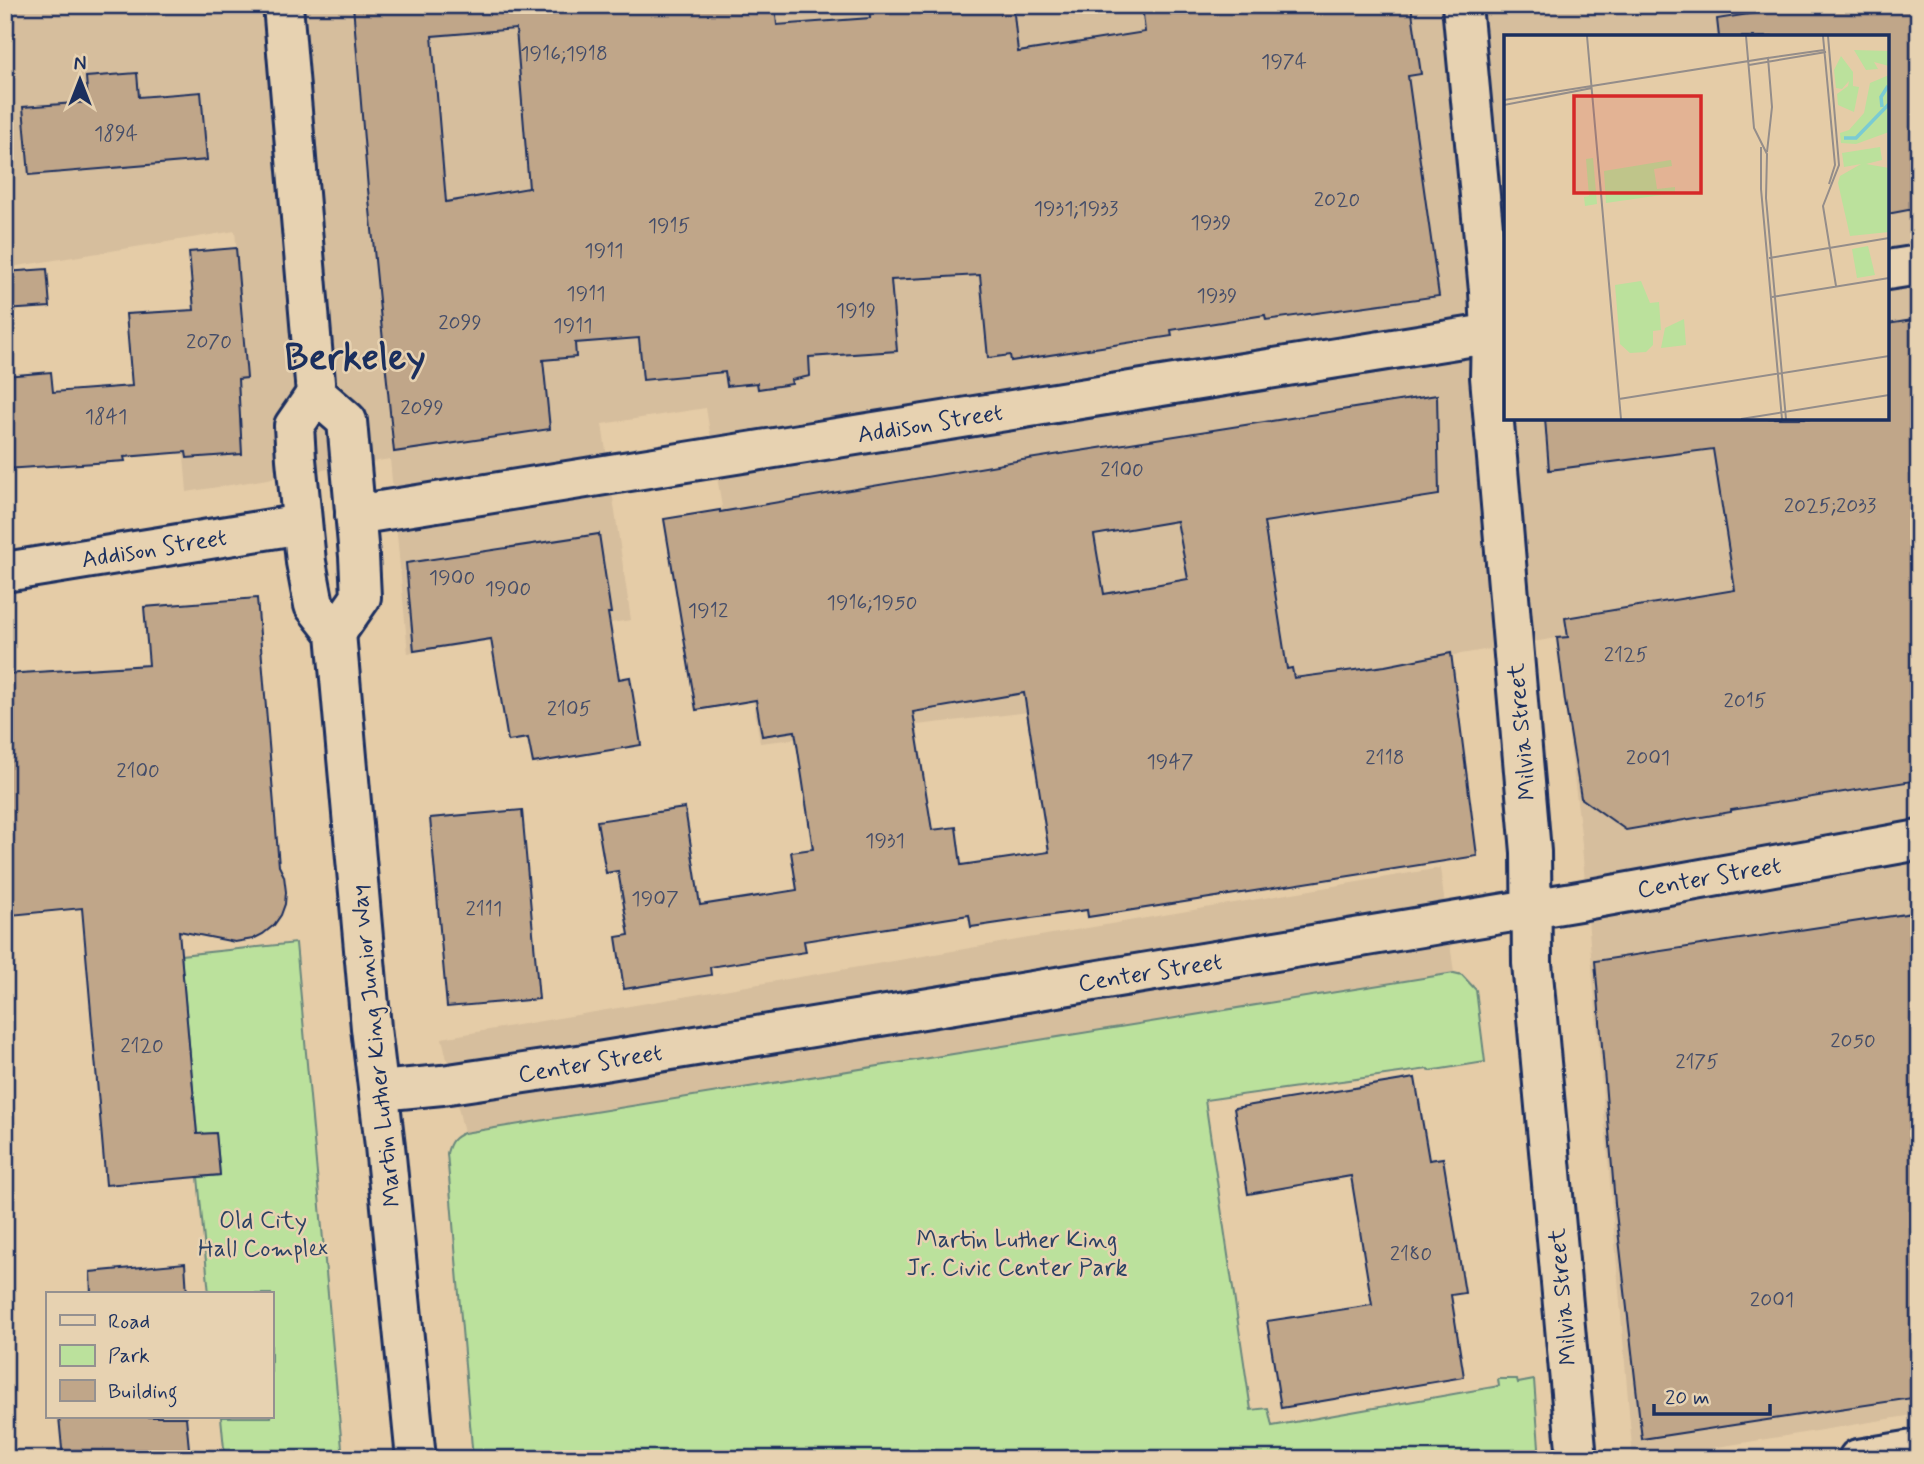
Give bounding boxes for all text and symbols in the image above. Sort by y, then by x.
inset map [1504,35,1889,420]
house number: 1916;1918 [520,40,608,68]
north arrow [46,46,116,116]
house number: 1974 [1261,48,1307,76]
text: N [74,52,86,77]
house number: 1894 [94,120,138,148]
house number: 2020 [1314,186,1360,214]
house number: 1931;1933 [1034,195,1119,223]
house number: 1939 [1191,209,1231,237]
house number: 1915 [648,212,690,240]
house number: 1911 [584,237,624,265]
house number: 1911 [566,280,606,308]
house number: 1939 [1197,282,1237,310]
house number: 1919 [836,297,876,325]
house number: 2099 [438,309,482,337]
house number: 1911 [553,312,593,340]
house number: 2070 [186,328,232,356]
district label: Berkeley [284,334,426,383]
house number: 2099 [400,394,444,422]
street label: Addison Street [855,398,1005,451]
house number: 1841 [85,403,127,431]
house number: 2100 [1100,456,1144,484]
house number: 2025;2033 [1784,492,1877,520]
street label: Addison Street [79,523,229,576]
house number: 1900 [429,564,475,592]
house number: 1900 [485,575,531,603]
house number: 1916;1950 [827,589,917,617]
house number: 1912 [688,597,728,625]
house number: 2125 [1604,641,1648,669]
street label: Milvia Street [1501,662,1544,802]
house number: 2015 [1723,687,1767,715]
house number: 2105 [547,695,591,723]
house number: 2118 [1365,744,1405,772]
house number: 2001 [1626,744,1670,772]
house number: 1947 [1146,748,1194,776]
house number: 2100 [116,757,160,785]
house number: 1931 [865,827,905,855]
street label: Center Street [1635,851,1784,906]
street label: Martin Luther King Junior Way [344,883,409,1209]
house number: 1907 [631,885,679,913]
house number: 2111 [466,895,502,923]
street label: Center Street [1076,947,1225,1000]
house number: 2050 [1830,1027,1876,1055]
house number: 2120 [120,1032,164,1060]
street label: Center Street [516,1038,665,1091]
house number: 2175 [1675,1048,1719,1076]
park label: Old City Hall Complex [198,1206,328,1265]
park label: Martin Luther King Jr. Civic Center Park [906,1225,1128,1284]
street label: Milvia Street [1542,1227,1585,1367]
house number: 2180 [1390,1240,1432,1268]
house number: 2001 [1750,1286,1794,1314]
legend [46,1292,273,1418]
text: Road [108,1308,150,1336]
text: Park [108,1342,150,1370]
scale bar [1654,1373,1770,1417]
text: Building [108,1378,178,1408]
text: 20 m [1665,1384,1710,1412]

